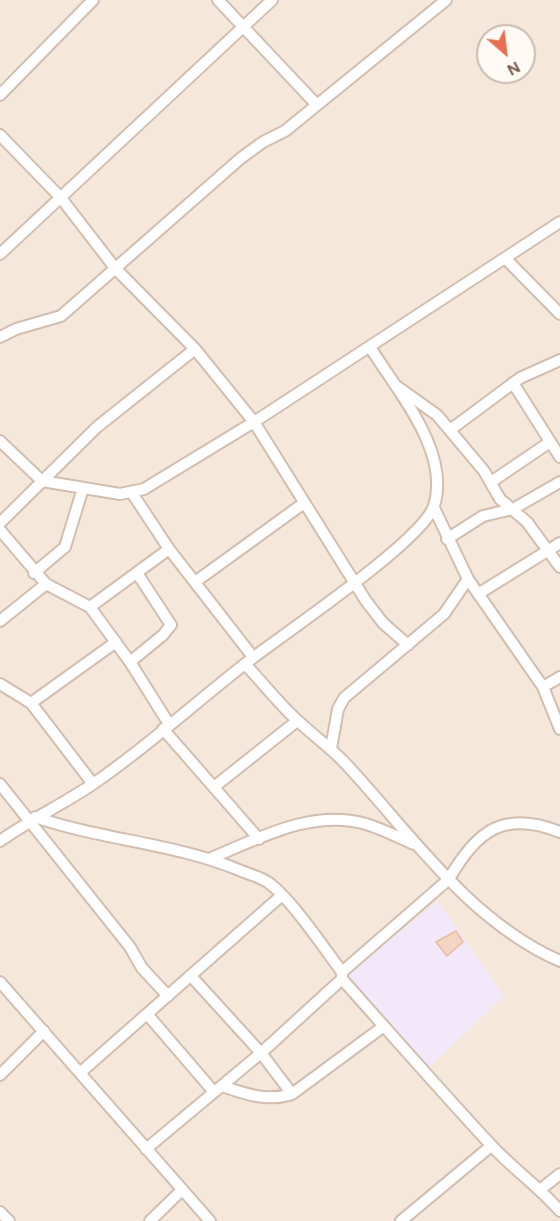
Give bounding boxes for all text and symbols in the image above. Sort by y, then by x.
north arrow [476,24,536,84]
text: N [504,57,524,81]

